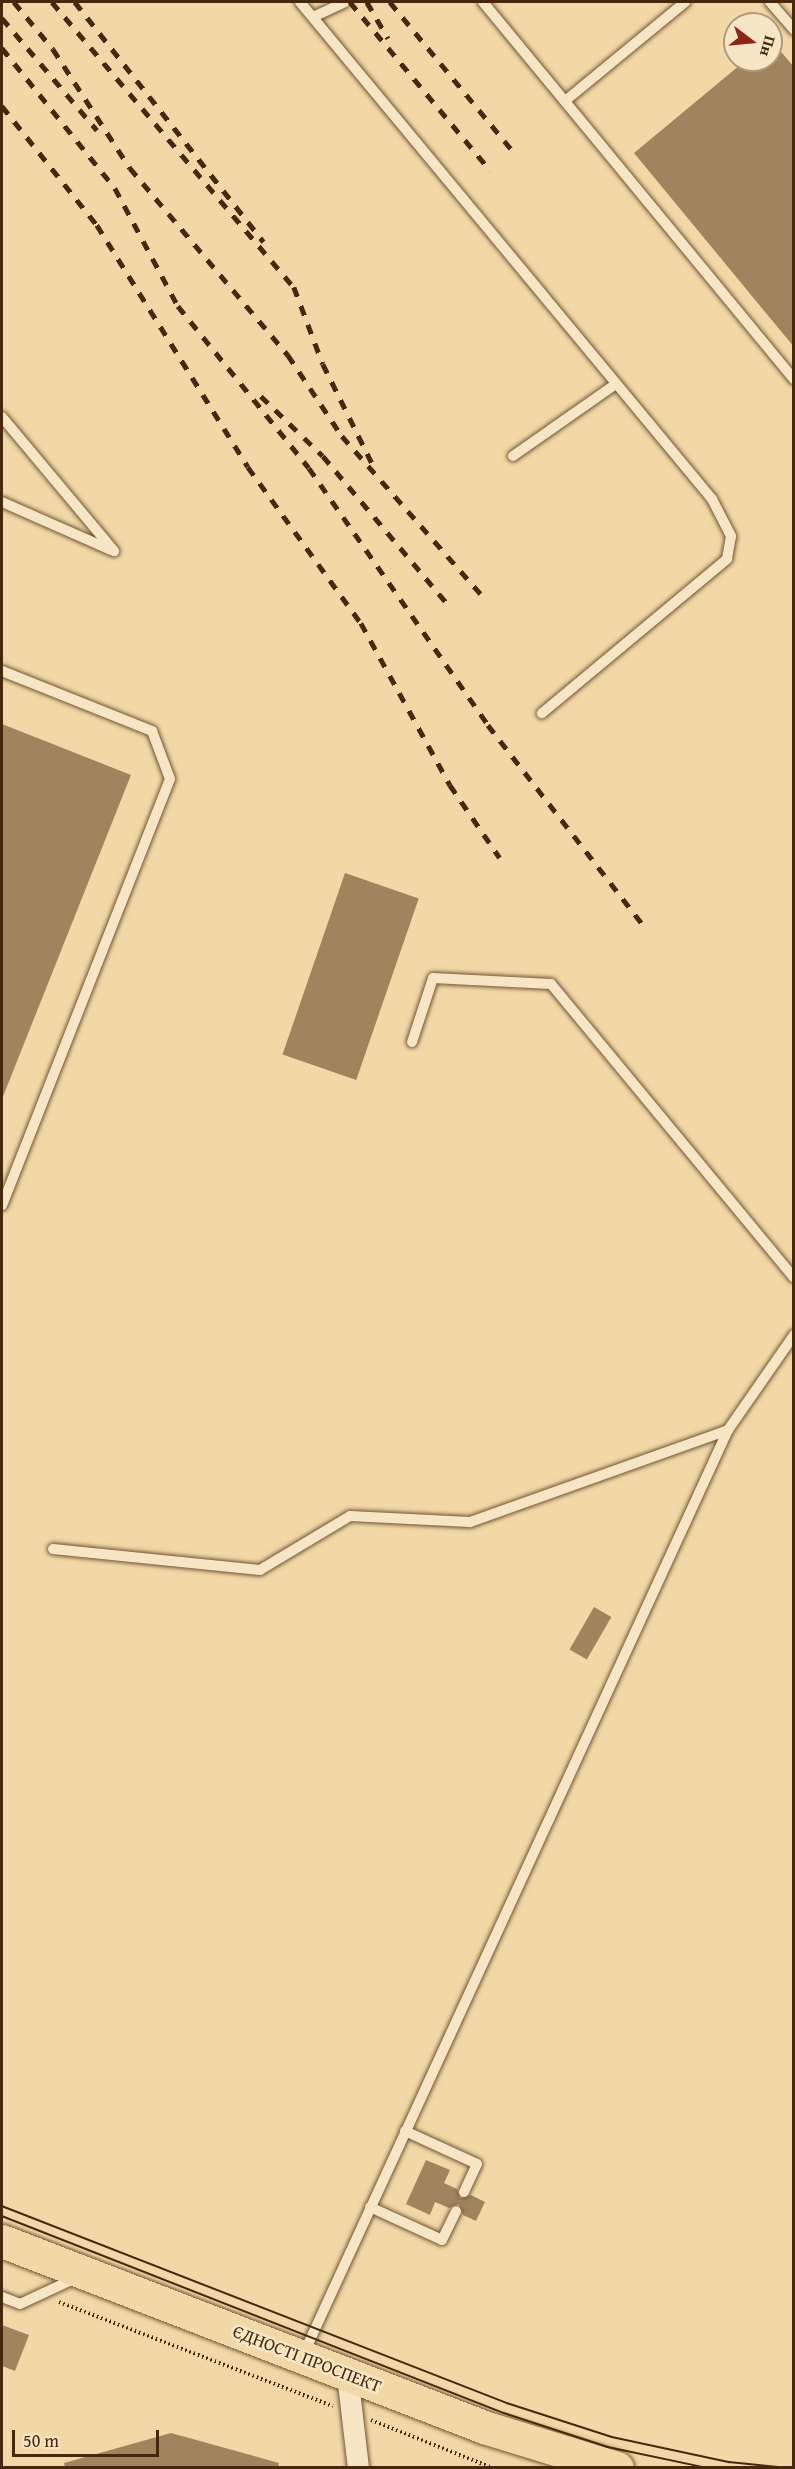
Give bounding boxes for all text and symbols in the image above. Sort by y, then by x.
north arrow [723,12,783,72]
text: Пн [754,33,783,60]
street label: ЄДНОСТІ ПРОСПЕКТ [230,2321,384,2397]
scale bar [15,2418,162,2456]
text: 50 m [23,2427,59,2454]

